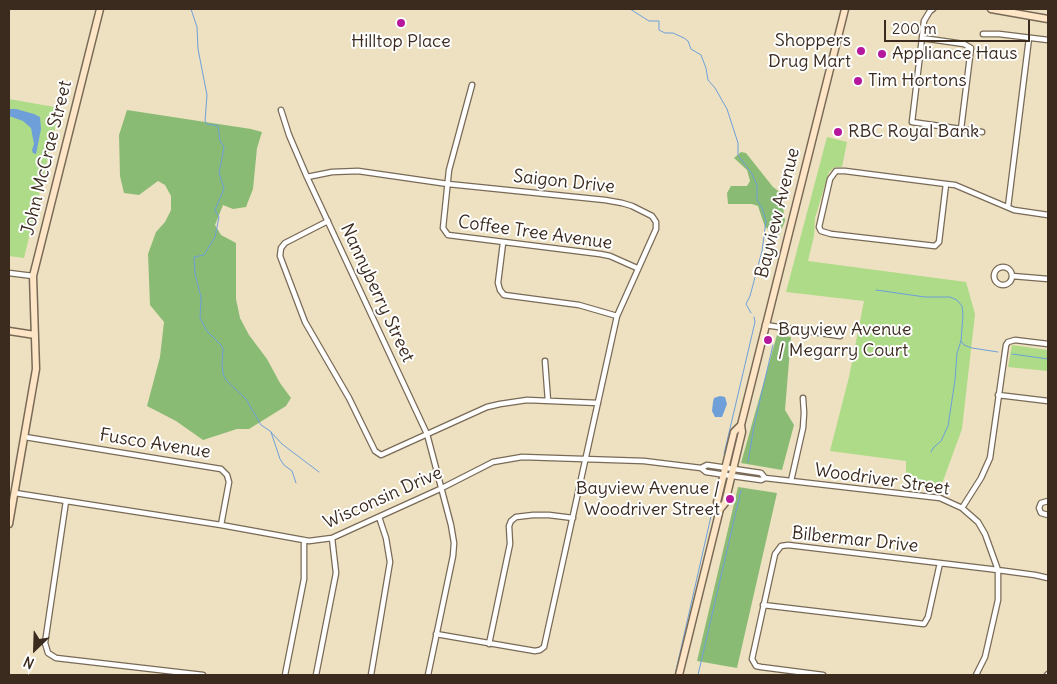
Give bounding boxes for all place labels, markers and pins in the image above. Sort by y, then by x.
marker: Hilltop Place [395,17,407,29]
place label: Shoppers Drug Mart [768,30,851,72]
place label: Hilltop Place [351,31,451,53]
place label: Appliance Haus [892,43,1017,65]
marker: Shoppers Drug Mart [855,45,867,57]
marker: Appliance Haus [876,48,888,60]
place label: Tim Hortons [868,70,967,92]
marker: Tim Hortons [852,75,864,87]
place label: RBC Royal Bank [848,121,979,143]
marker: RBC Royal Bank [832,126,844,138]
place label: Bayview Avenue / Megarry Court [778,319,911,362]
marker: Bayview Avenue / Megarry Court [762,334,774,346]
place label: Bayview Avenue / Woodriver Street [576,478,720,520]
marker: Bayview Avenue / Woodriver Street [724,493,736,505]

